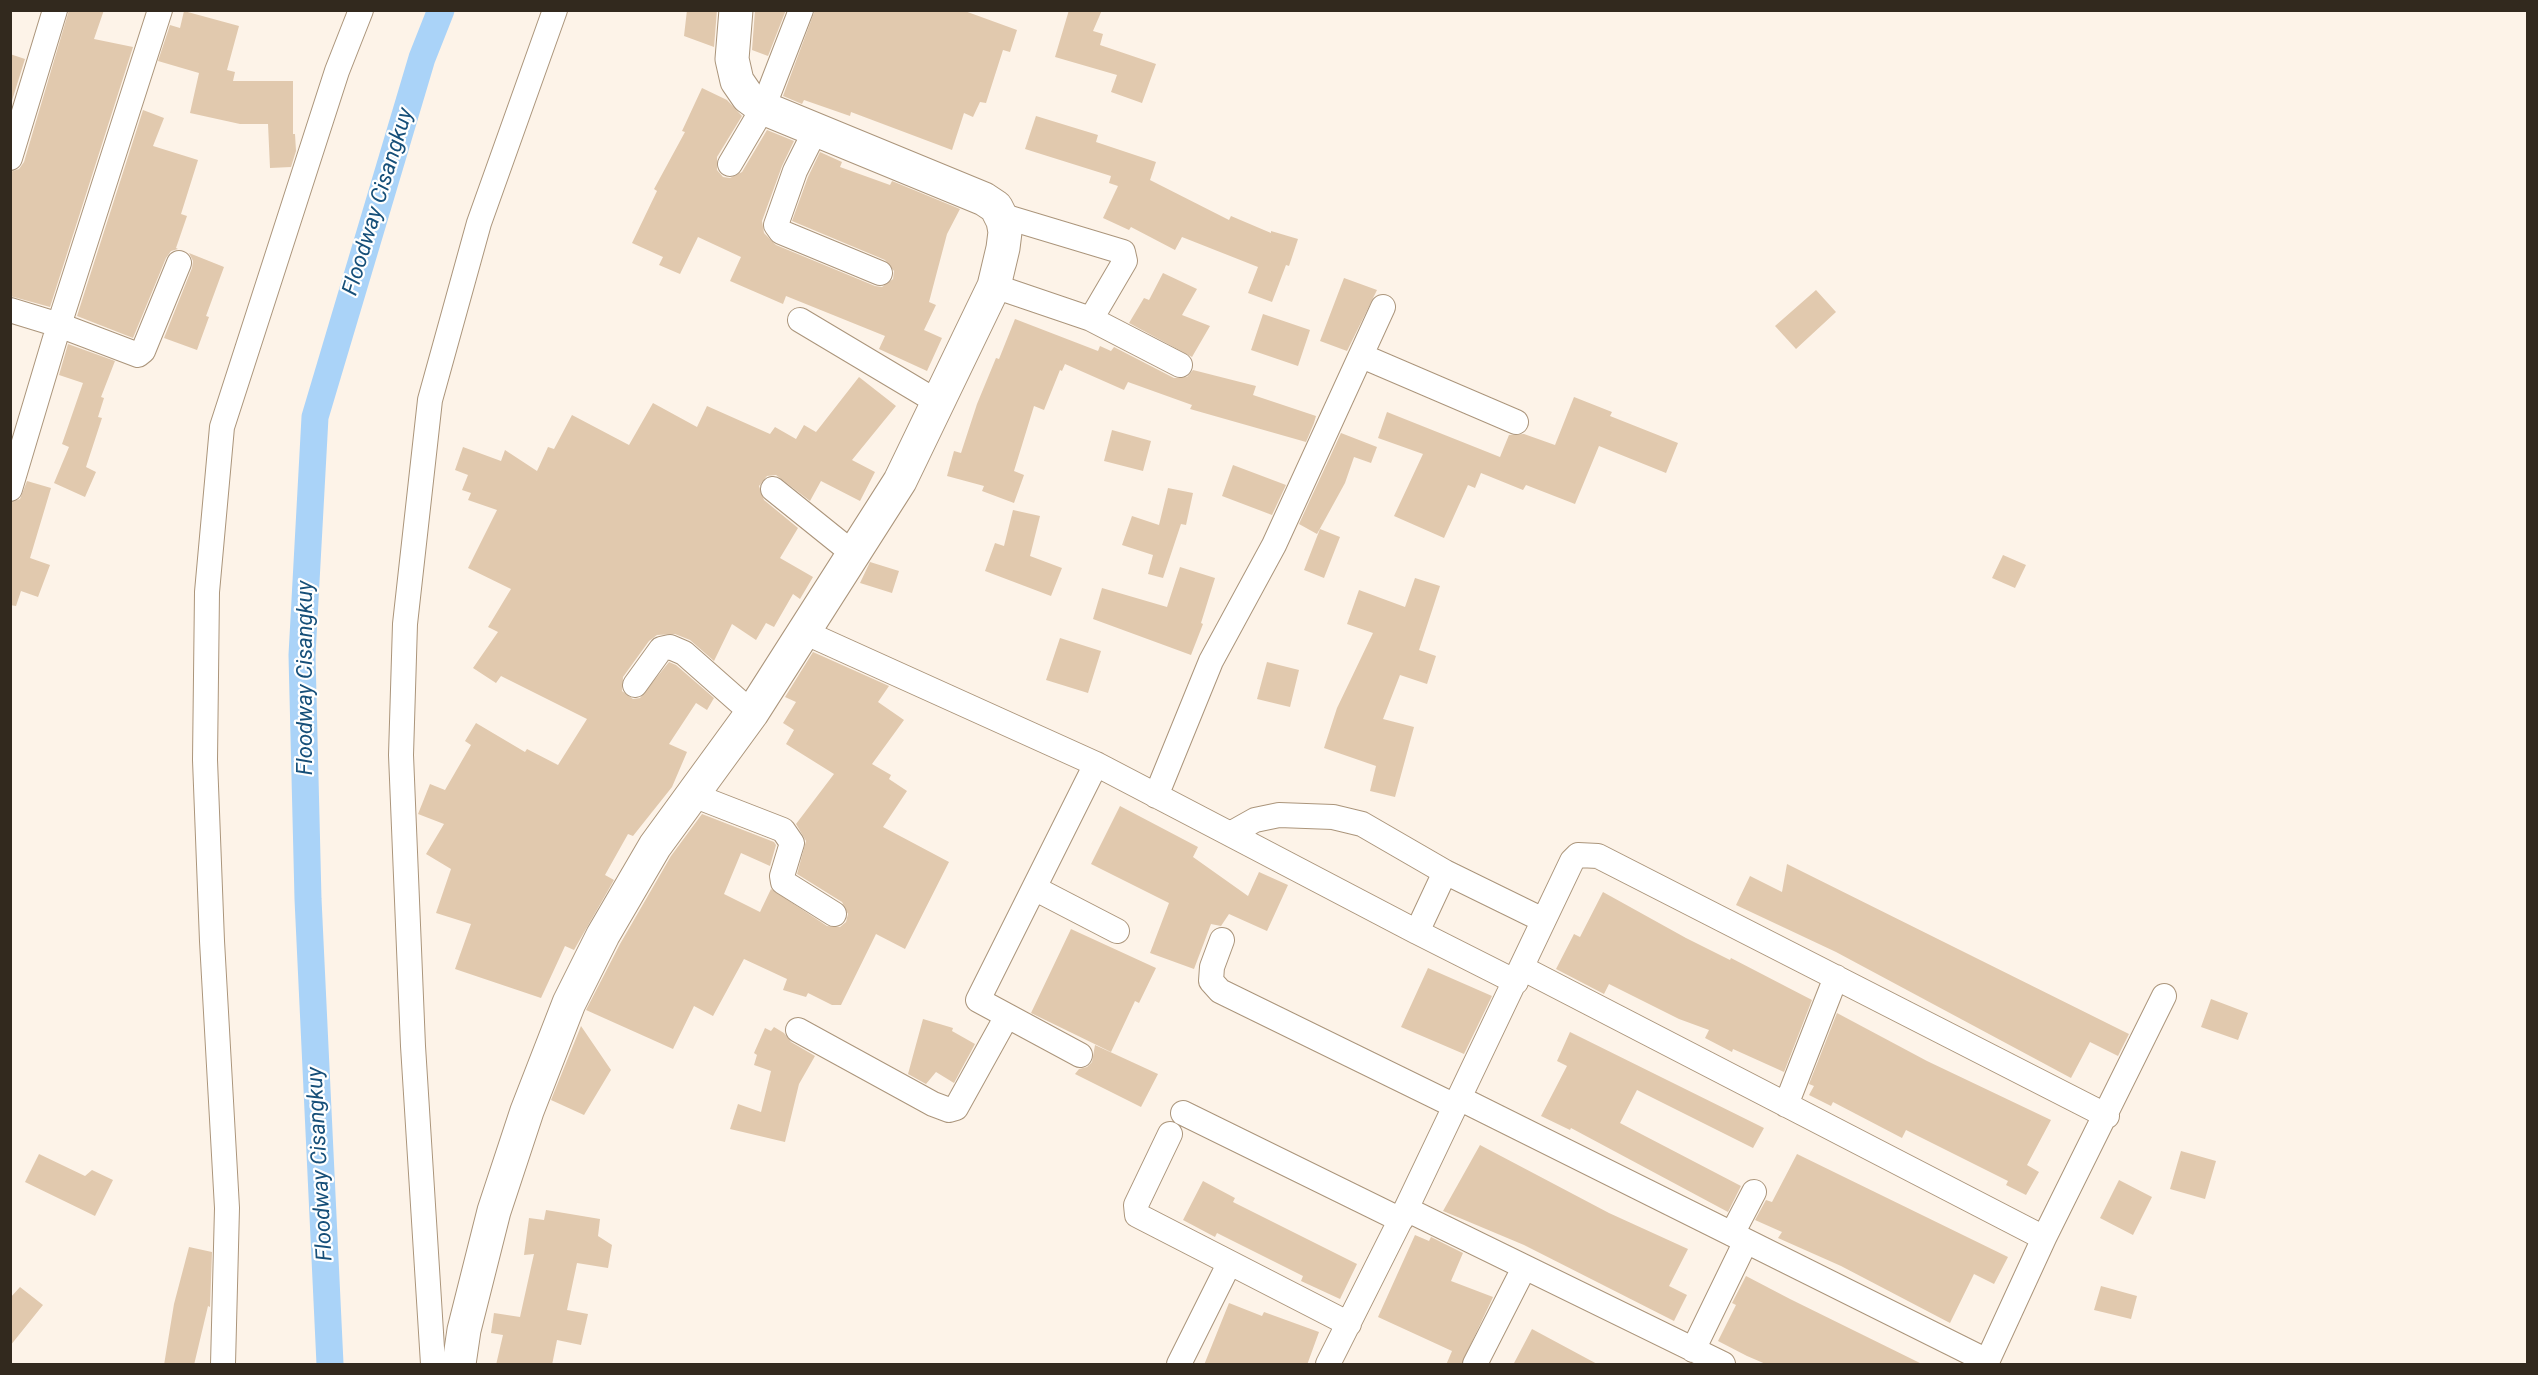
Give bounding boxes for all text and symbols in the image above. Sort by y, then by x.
water label: Floodway Cisangkuy [338,105,420,299]
water label: Floodway Cisangkuy [293,581,319,775]
water label: Floodway Cisangkuy [303,1066,339,1262]

